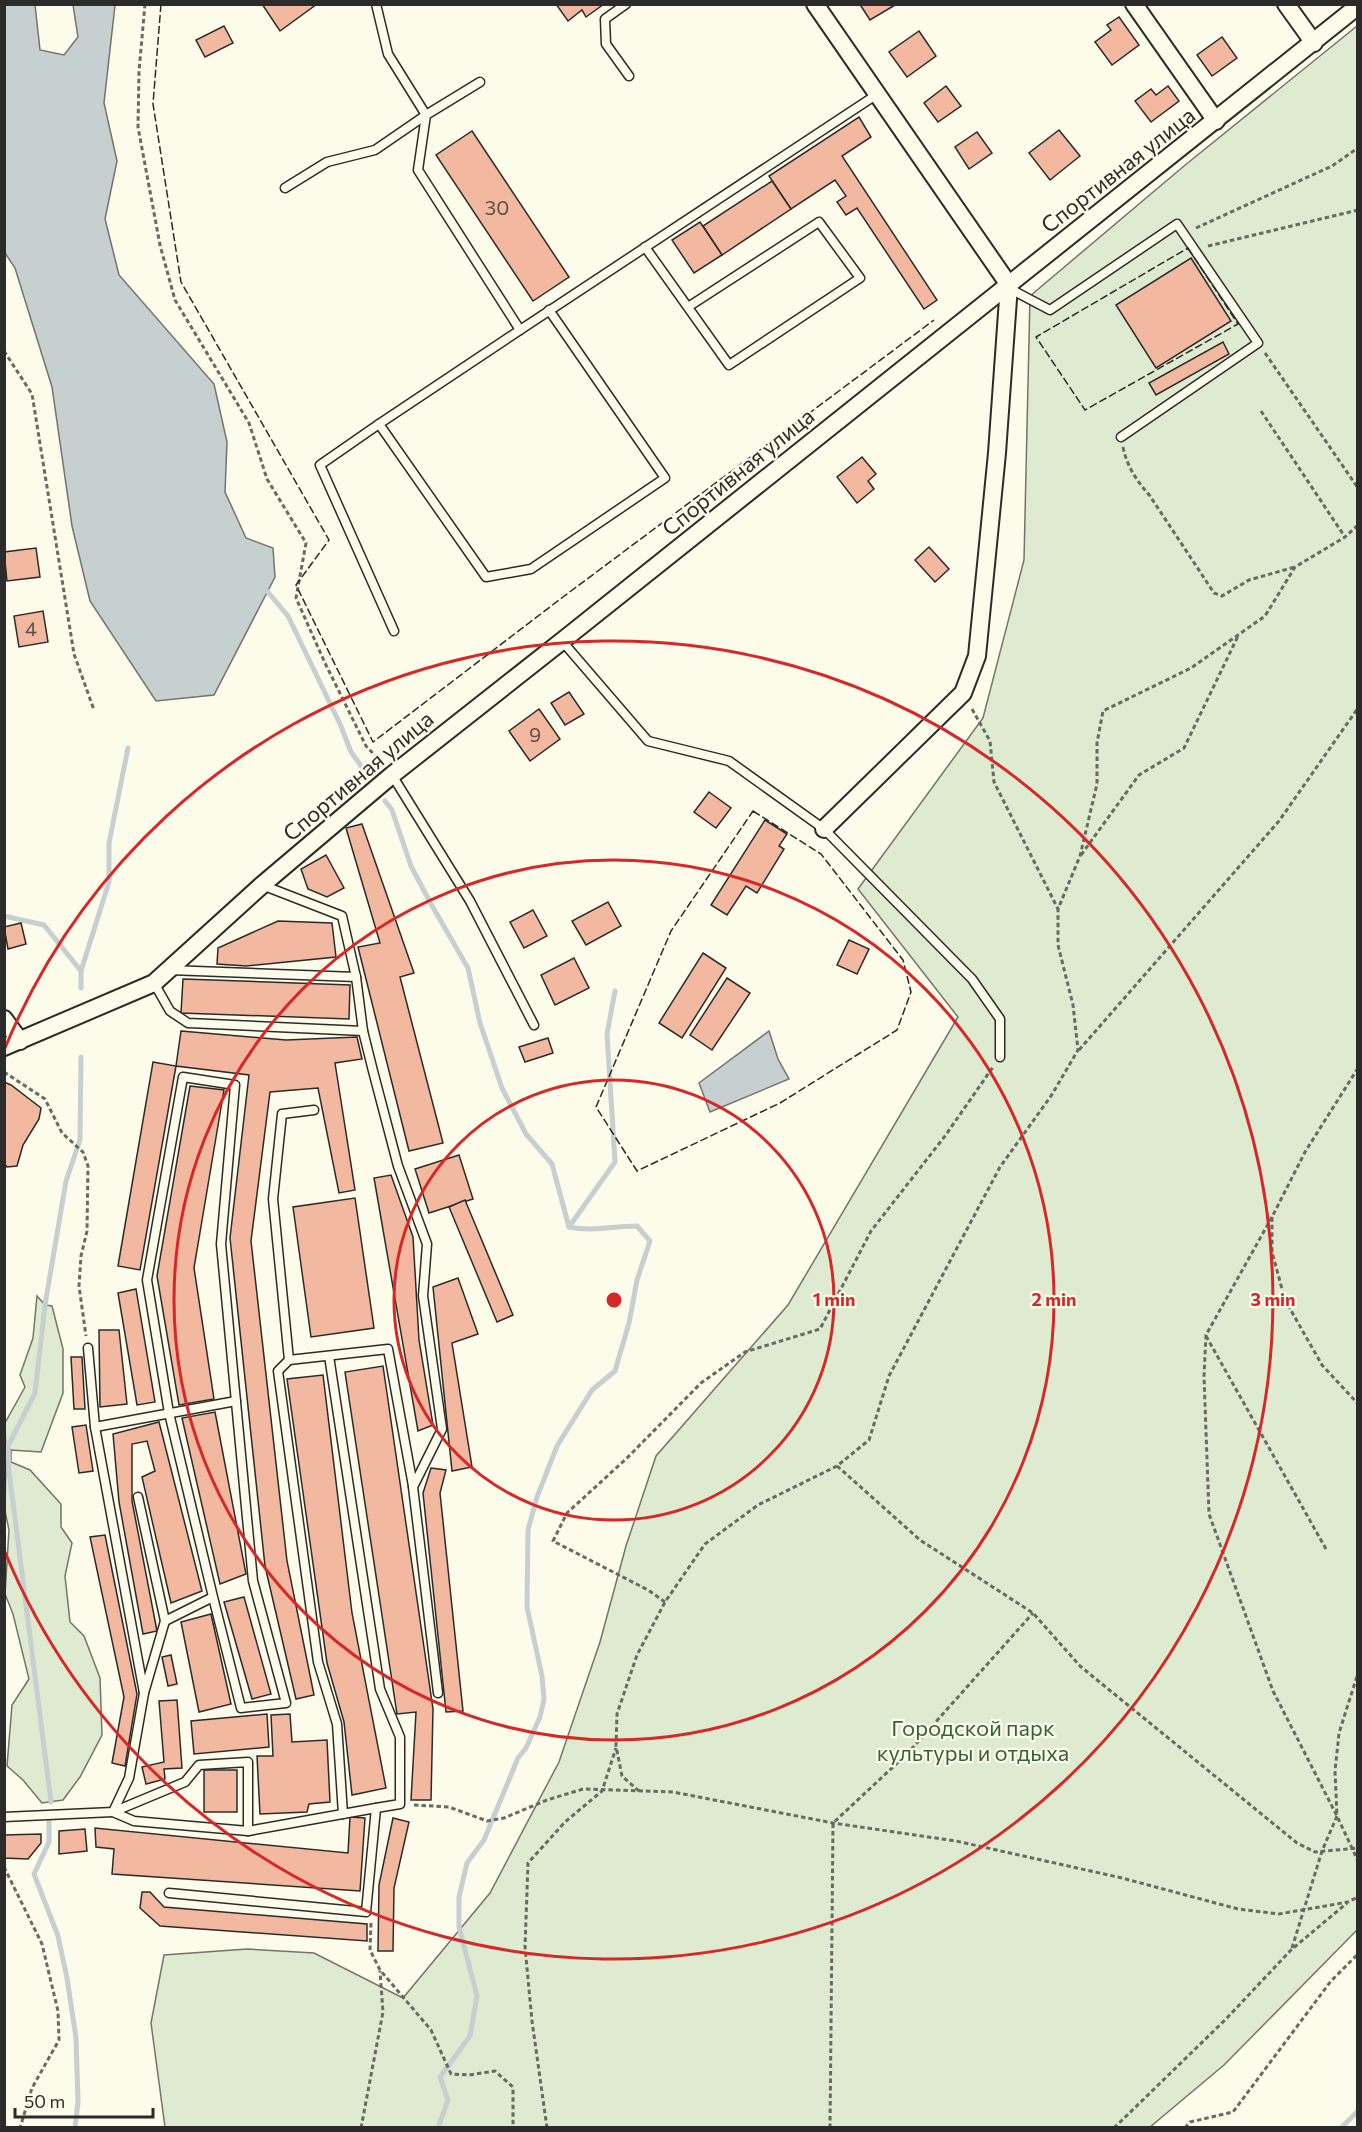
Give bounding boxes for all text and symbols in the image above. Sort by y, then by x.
street label: Спортивная улица [1035,101,1200,238]
house number: 30 [485,195,509,219]
street label: Спортивная улица [656,402,819,541]
house number: 4 [25,616,37,640]
street label: Спортивная улица [277,705,438,846]
house number: 9 [529,722,541,746]
text: 1 min [813,1288,855,1310]
text: 2 min [1032,1288,1076,1310]
text: 3 min [1250,1288,1296,1310]
centre of rings [604,1290,624,1310]
park label: Городской парк культуры и отдыха [877,1714,1069,1766]
scale bar [15,2081,153,2119]
text: 50 m [24,2090,65,2112]

